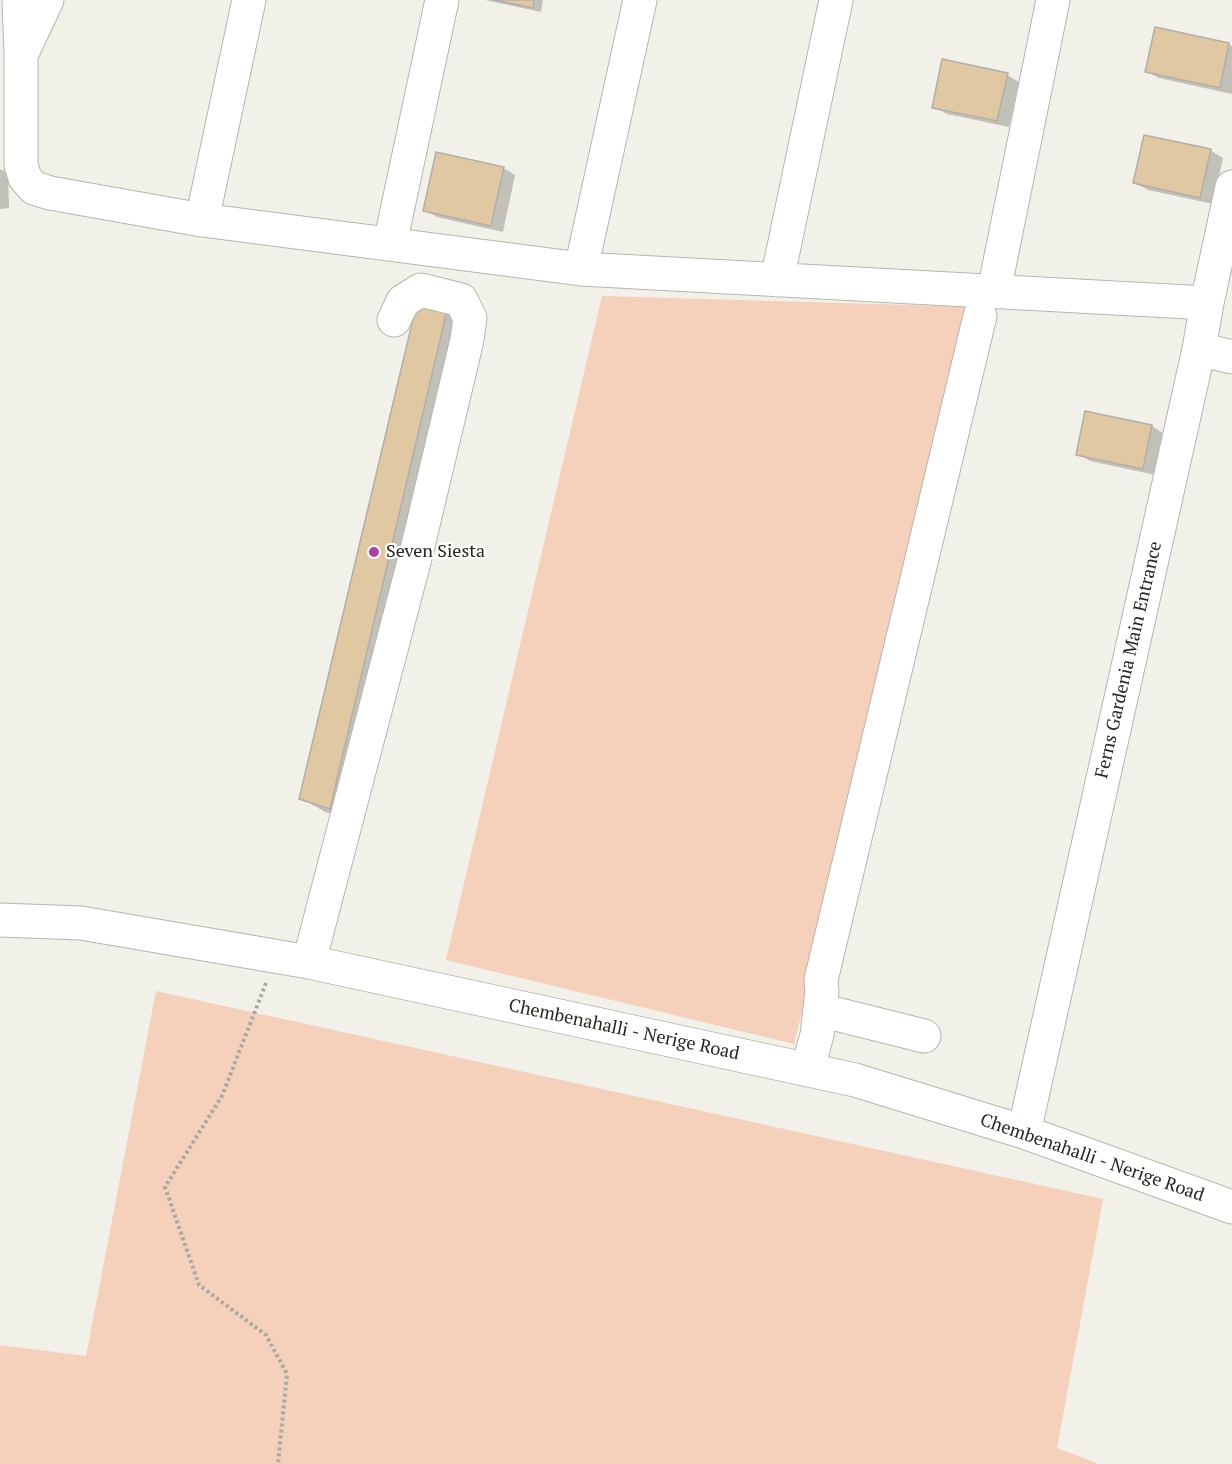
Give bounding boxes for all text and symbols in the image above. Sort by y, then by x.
street label: Ferns Gardenia Main Entrance [1091,539,1167,781]
place label: Seven Siesta [386,541,485,563]
marker: Seven Siesta [367,545,381,559]
street label: Chembenahalli - Nerige Road [507,995,741,1065]
street label: Chembenahalli - Nerige Road [977,1109,1207,1207]

